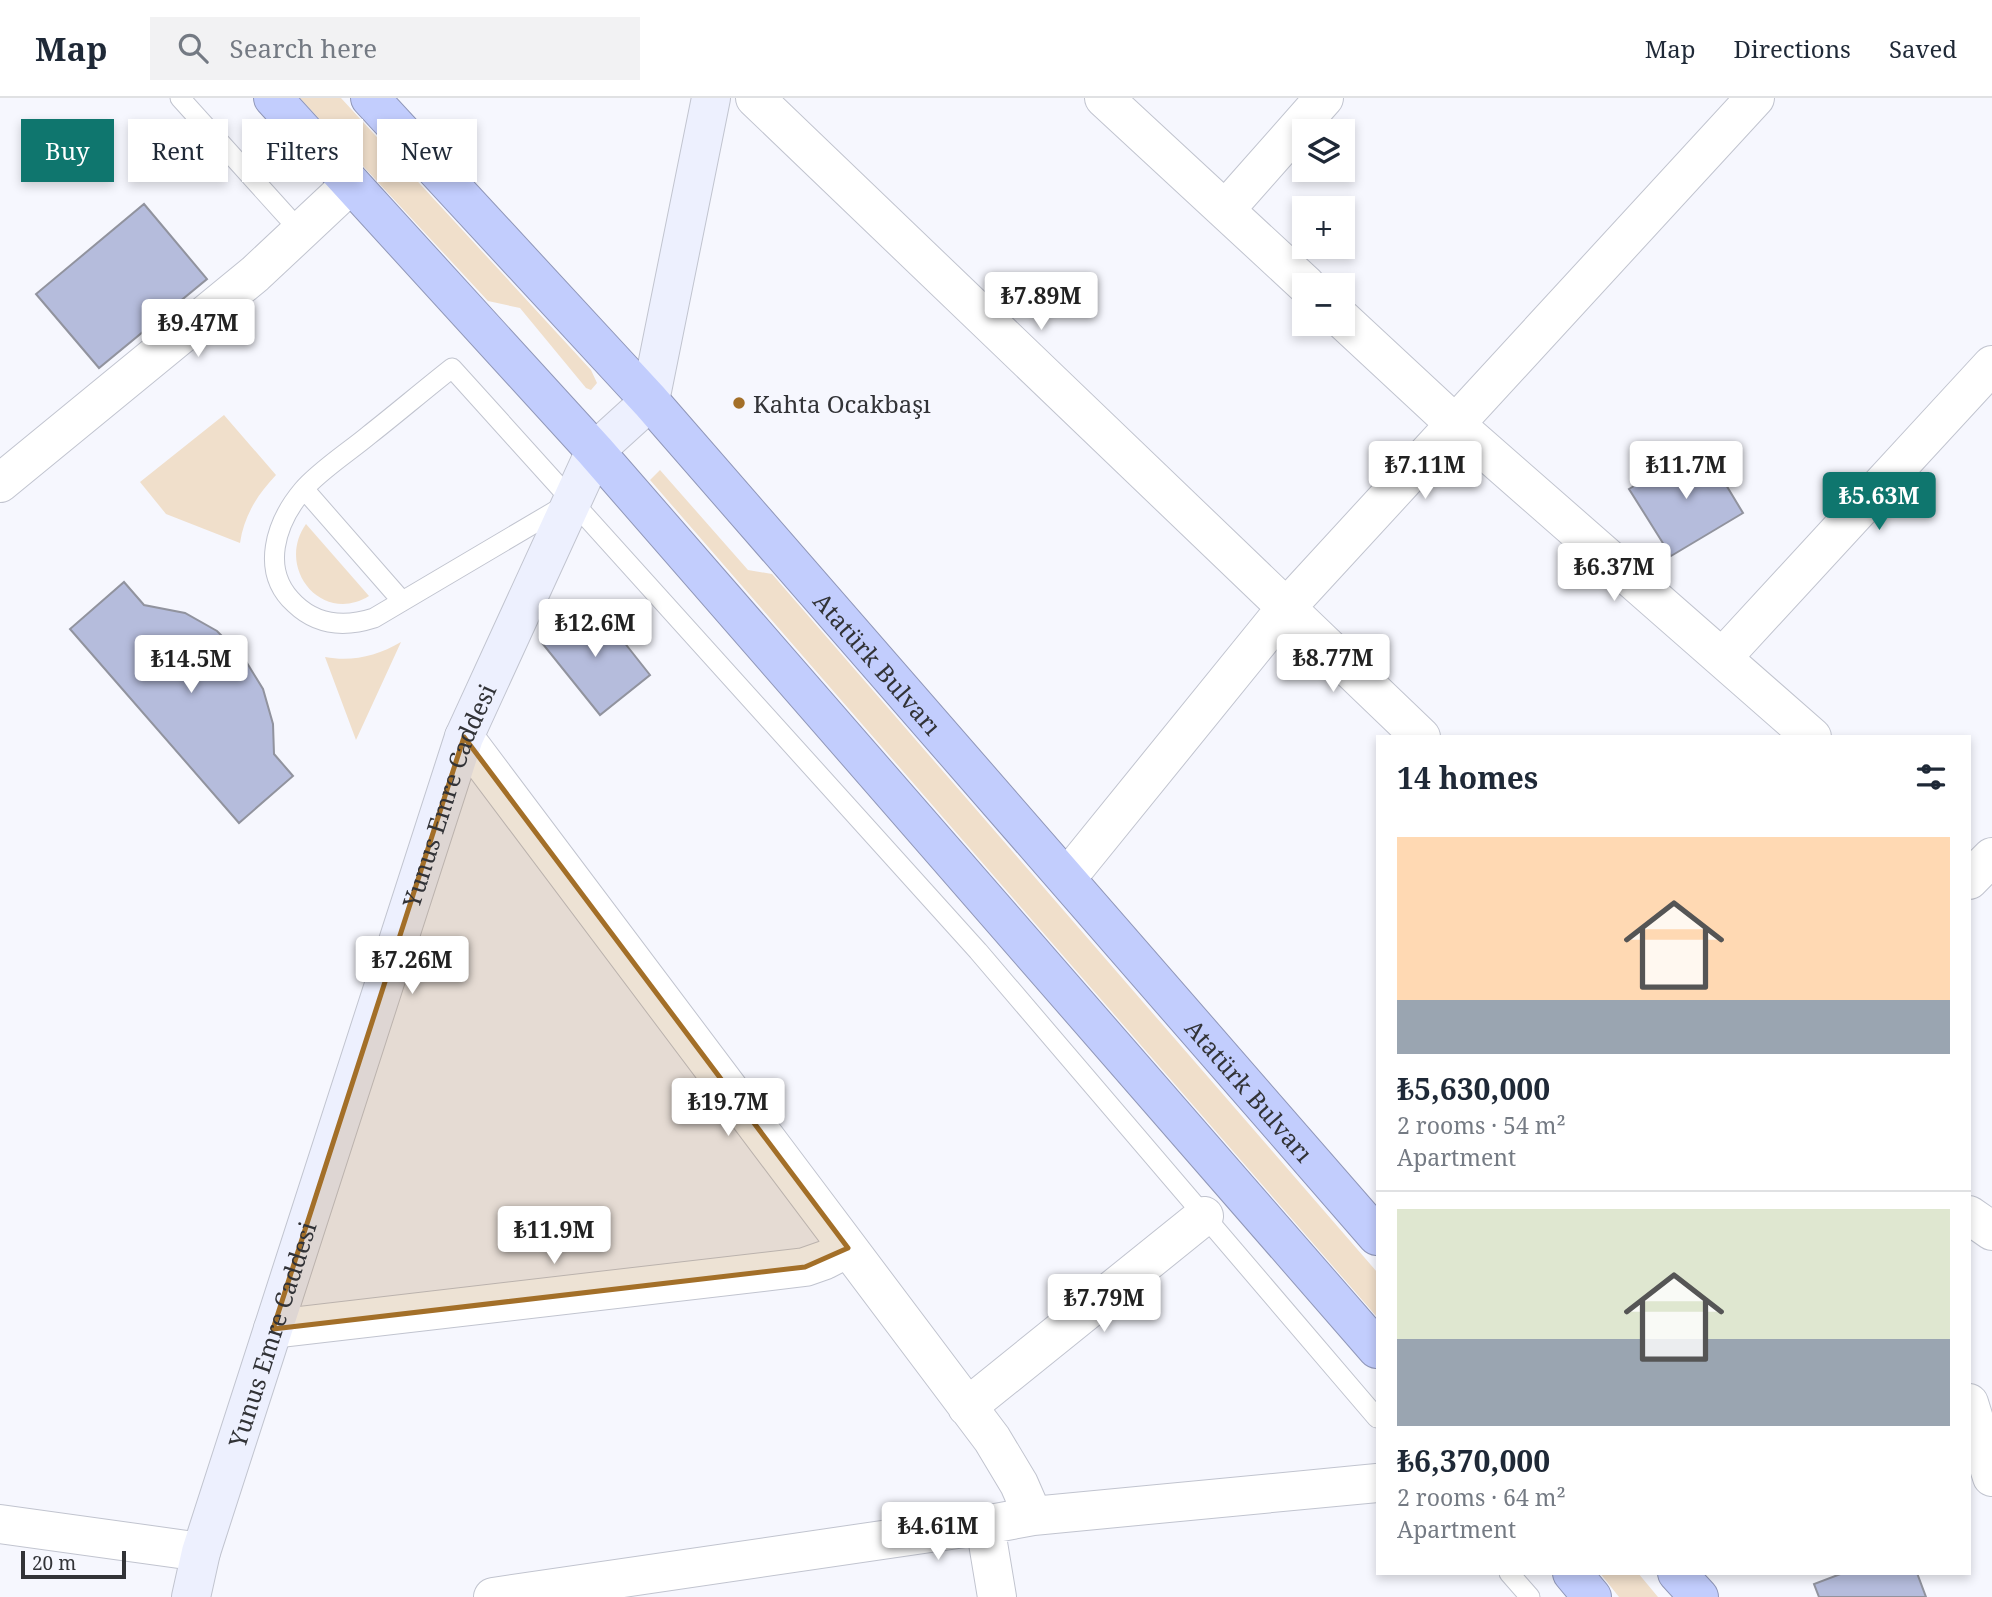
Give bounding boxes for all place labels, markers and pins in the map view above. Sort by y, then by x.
pin: ₺7.89M [984,272,1098,332]
pin: ₺9.47M [141,300,255,359]
place label: Kahta Ocakbaşı [753,387,931,420]
marker: Kahta Ocakbaşı [731,395,747,411]
pin: ₺7.11M [1368,442,1482,501]
pin: ₺11.7M [1629,442,1743,501]
pin: ₺5.63M [1822,472,1936,532]
pin: ₺6.37M [1557,544,1671,603]
pin: ₺12.6M [538,600,652,659]
pin: ₺8.77M [1276,634,1390,694]
pin: ₺14.5M [134,636,248,695]
pin: ₺7.26M [355,936,469,996]
pin: ₺19.7M [671,1079,785,1138]
pin: ₺11.9M [497,1206,611,1266]
pin: ₺7.79M [1047,1274,1161,1334]
pin: ₺4.61M [881,1502,995,1562]

